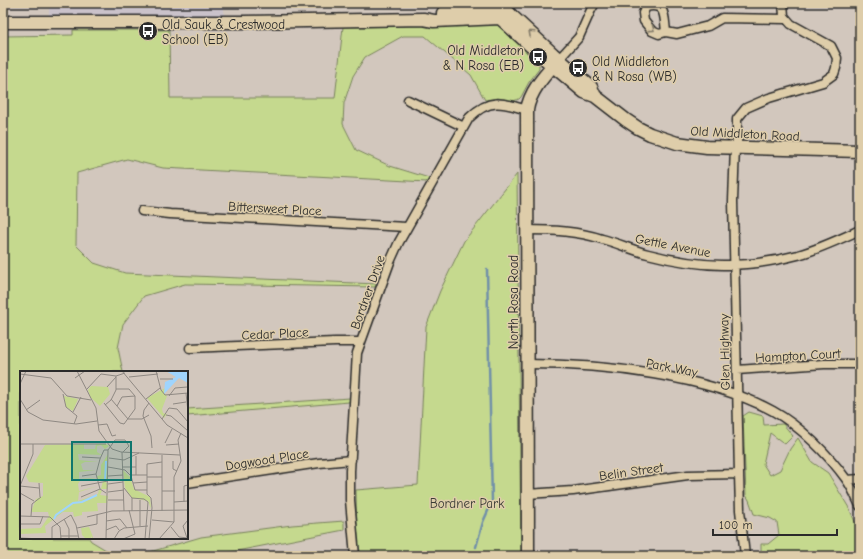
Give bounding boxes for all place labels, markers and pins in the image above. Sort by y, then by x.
place label: Old Sauk & Crestwood School (EB) [162,17,285,47]
bus stop icon: Old Sauk & Crestwood School (EB) [137,20,159,42]
place label: Old Middleton & N Rosa (EB) [443,43,524,73]
bus stop icon: Old Middleton & N Rosa (EB) [527,46,549,68]
place label: Old Middleton & N Rosa (WB) [592,54,677,84]
bus stop icon: Old Middleton & N Rosa (WB) [567,57,589,79]

